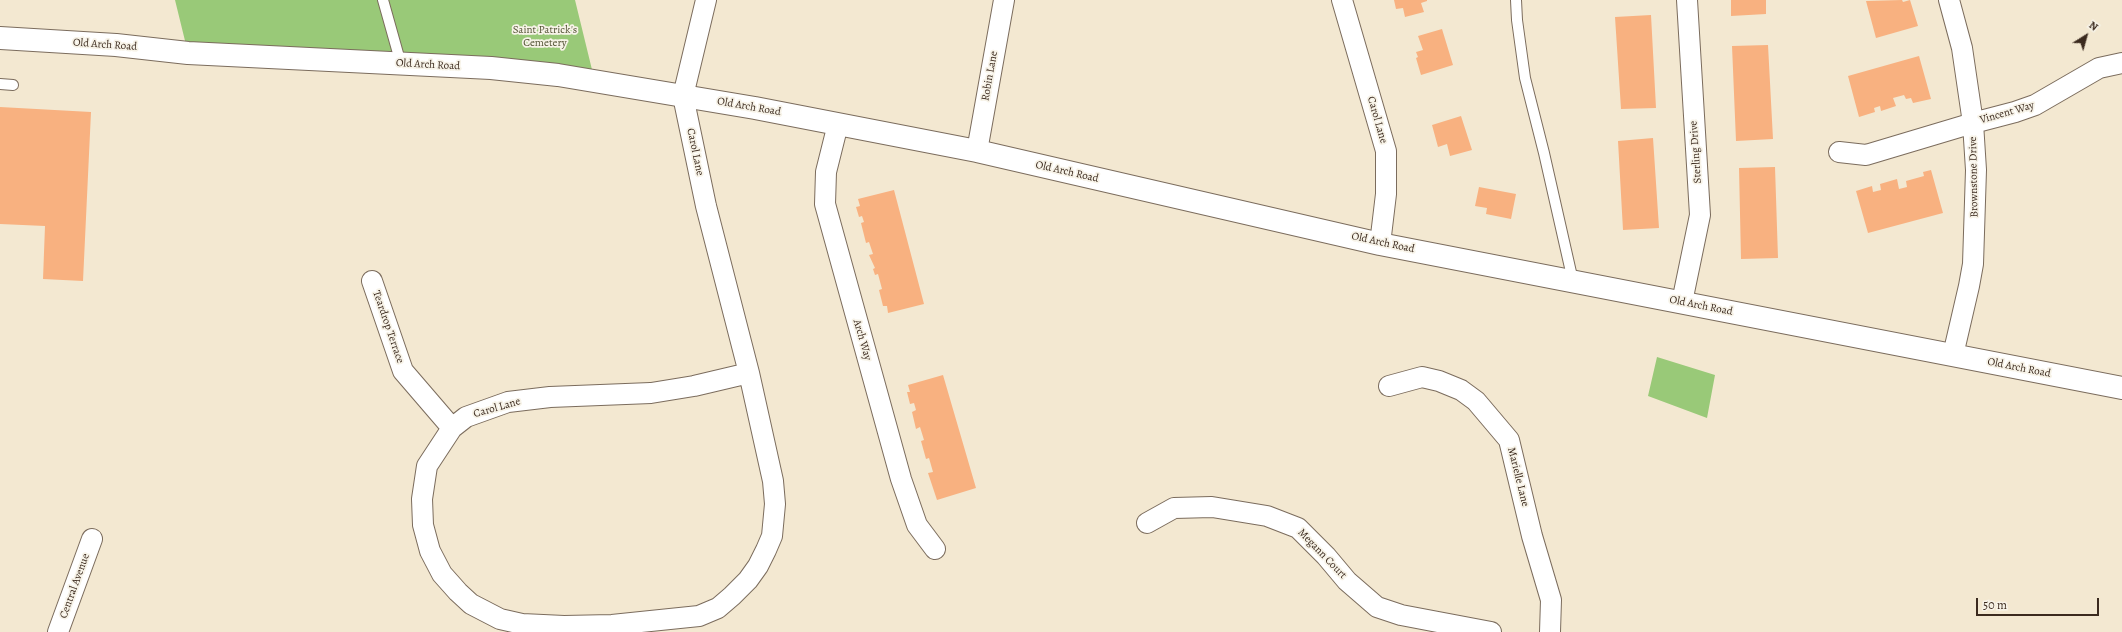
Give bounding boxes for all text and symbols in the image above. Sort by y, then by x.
north arrow [2066,16,2106,56]
text: N [2086,18,2101,34]
park label: Saint Patrick's Cemetery [513,23,577,49]
street label: Old Arch Road [72,36,138,54]
street label: Robin Lane [979,50,1001,102]
street label: Old Arch Road [396,57,460,73]
street label: Old Arch Road [716,95,782,119]
street label: Carol Lane [1364,95,1390,145]
street label: Vincent Way [1978,99,2036,127]
street label: Sterling Drive [1687,120,1705,184]
street label: Carol Lane [684,127,706,177]
street label: Brownstone Drive [1967,136,1981,218]
street label: Old Arch Road [1034,158,1100,186]
street label: Old Arch Road [1350,230,1416,256]
street label: Teardrop Terrace [369,289,407,365]
street label: Old Arch Road [1668,293,1734,319]
street label: Arch Way [850,318,874,362]
street label: Old Arch Road [1986,355,2052,381]
street label: Carol Lane [472,395,522,421]
street label: Marielle Lane [1504,446,1532,508]
street label: Megann Court [1295,526,1349,582]
street label: Central Avenue [57,552,93,620]
scale bar [1978,590,2101,616]
text: 50 m [1983,597,2007,613]

